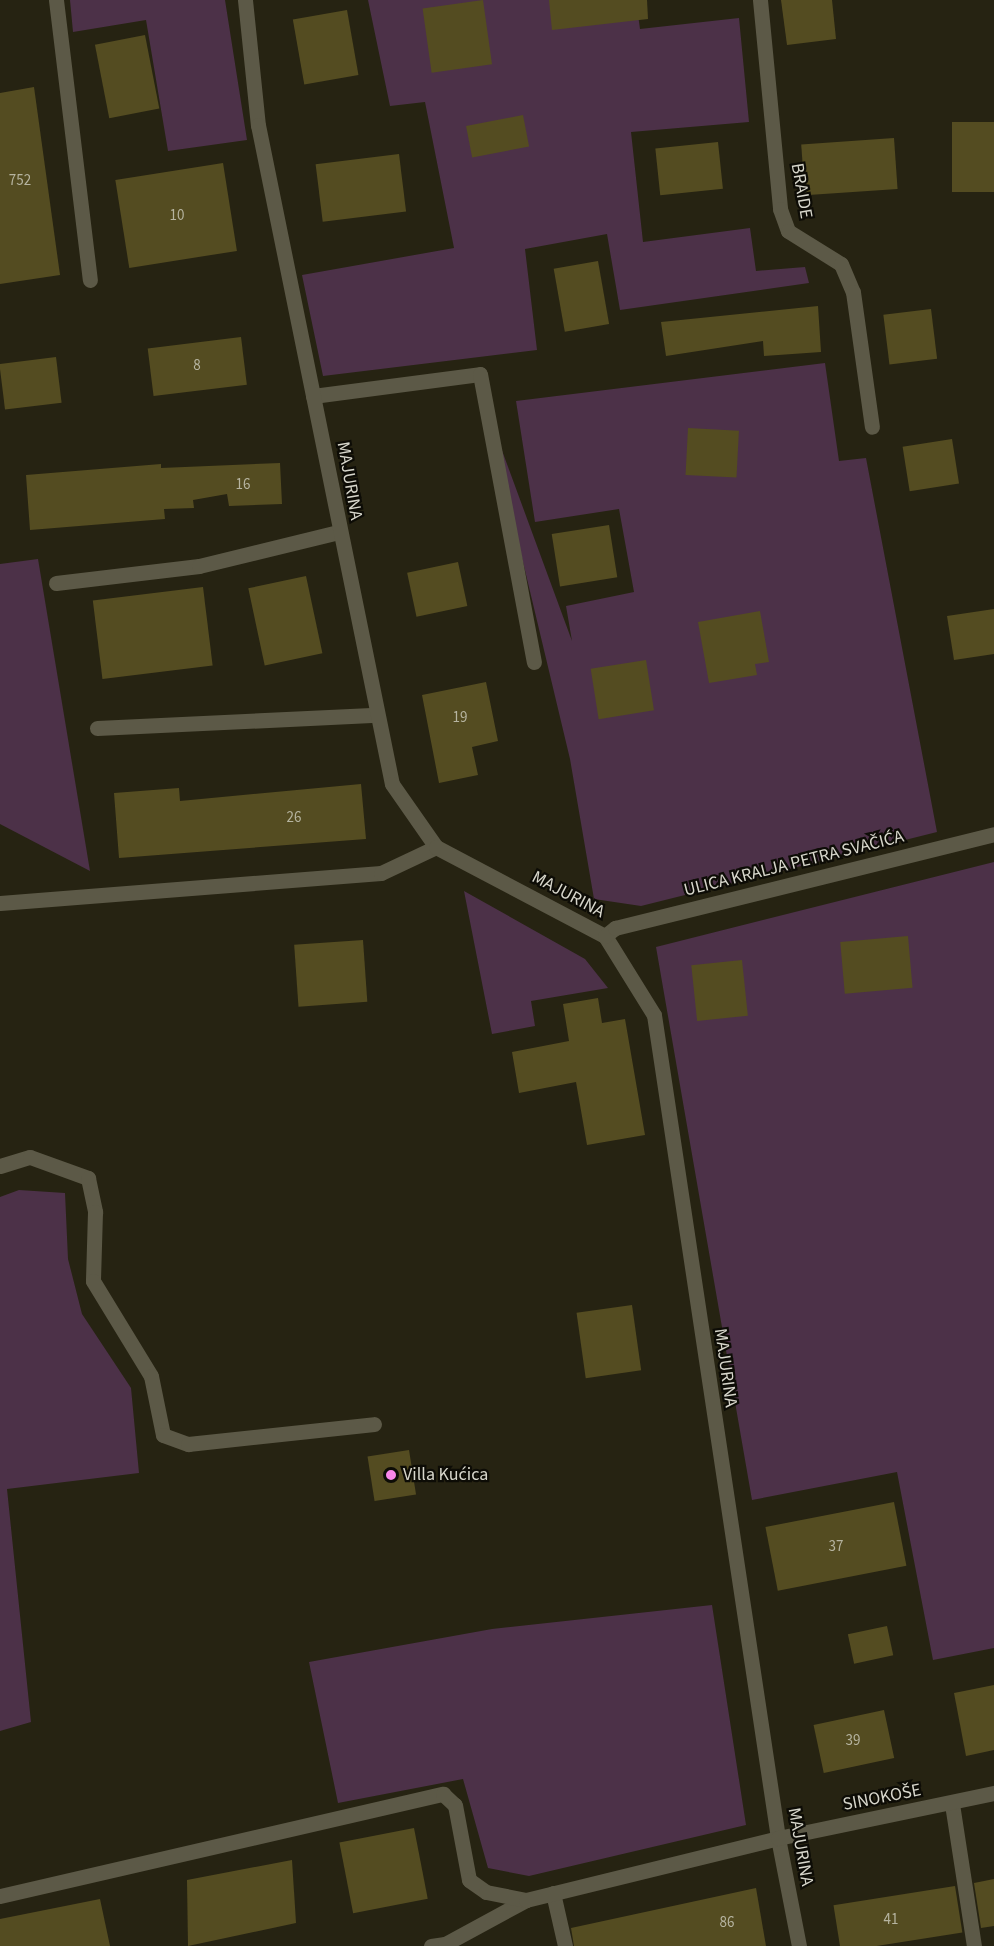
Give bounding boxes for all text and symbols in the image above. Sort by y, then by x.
street label: BRAIDE [786,162,816,220]
house number: 752 [9,172,31,190]
house number: 10 [170,207,184,225]
house number: 8 [193,357,201,375]
street label: MAJURINA [331,440,367,522]
house number: 16 [236,476,250,494]
house number: 19 [453,709,467,727]
house number: 26 [287,809,301,827]
street label: ULICA KRALJA PETRA SVAČIĆA [682,826,906,902]
street label: MAJURINA [528,867,608,923]
street label: MAJURINA [709,1327,741,1409]
place label: Villa Kućica [403,1464,488,1486]
marker: Villa Kućica [384,1468,398,1482]
house number: 37 [829,1538,843,1556]
house number: 39 [846,1732,860,1750]
street label: SINOKOŠE [841,1780,923,1816]
street label: MAJURINA [782,1806,818,1888]
house number: 41 [884,1911,898,1929]
house number: 86 [720,1914,734,1932]

